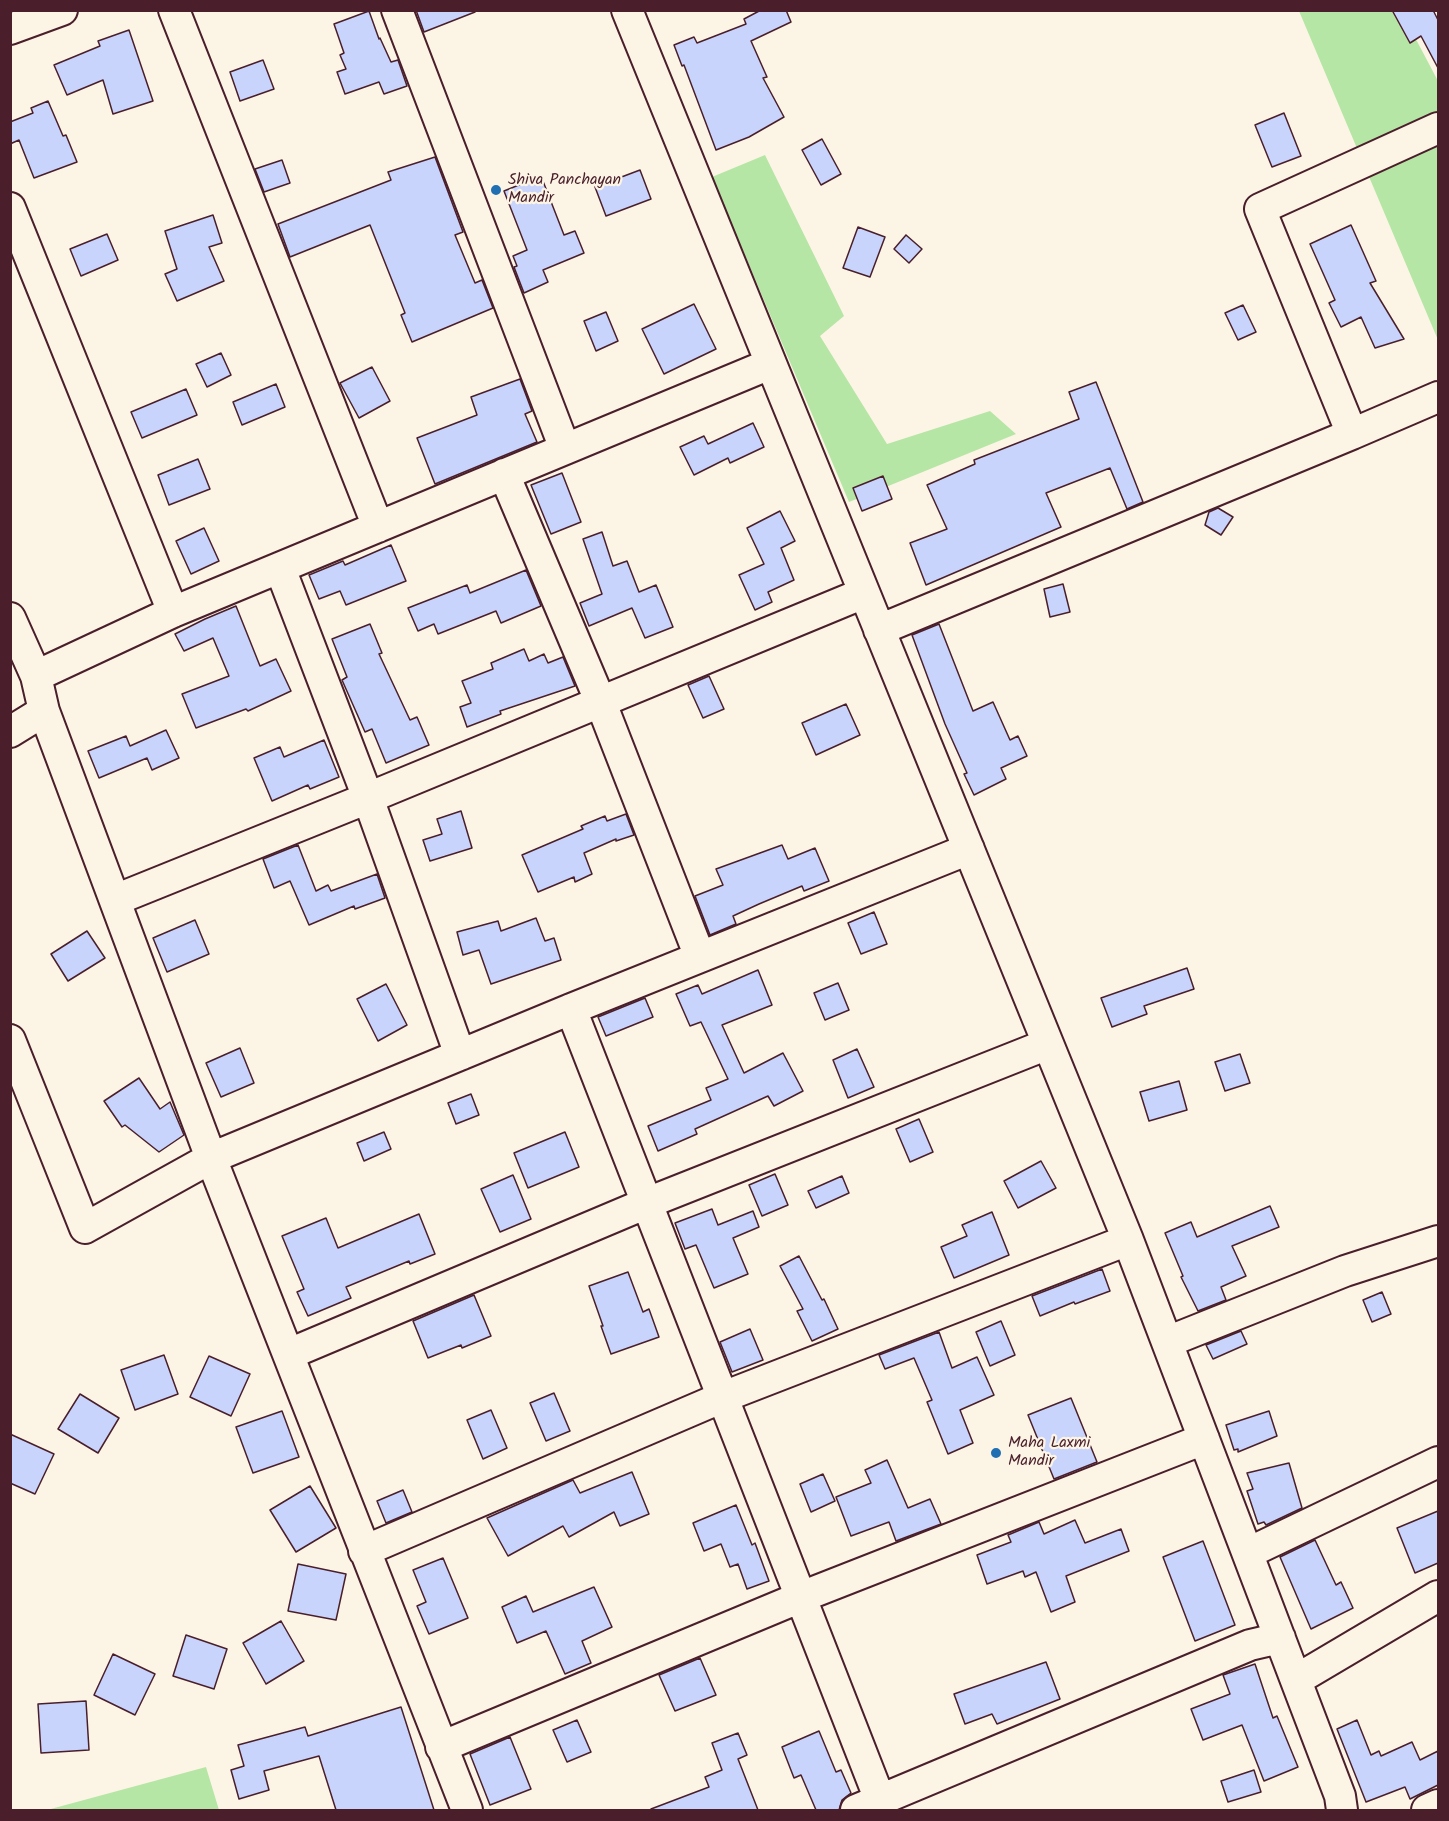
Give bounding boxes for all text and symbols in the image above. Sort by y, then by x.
place label: Shiva Panchayan Mandir [508,171,621,209]
marker: Shiva Panchayan Mandir [489,183,503,197]
place label: Maha Laxmi Mandir [1008,1434,1090,1472]
marker: Maha Laxmi Mandir [989,1446,1003,1460]

